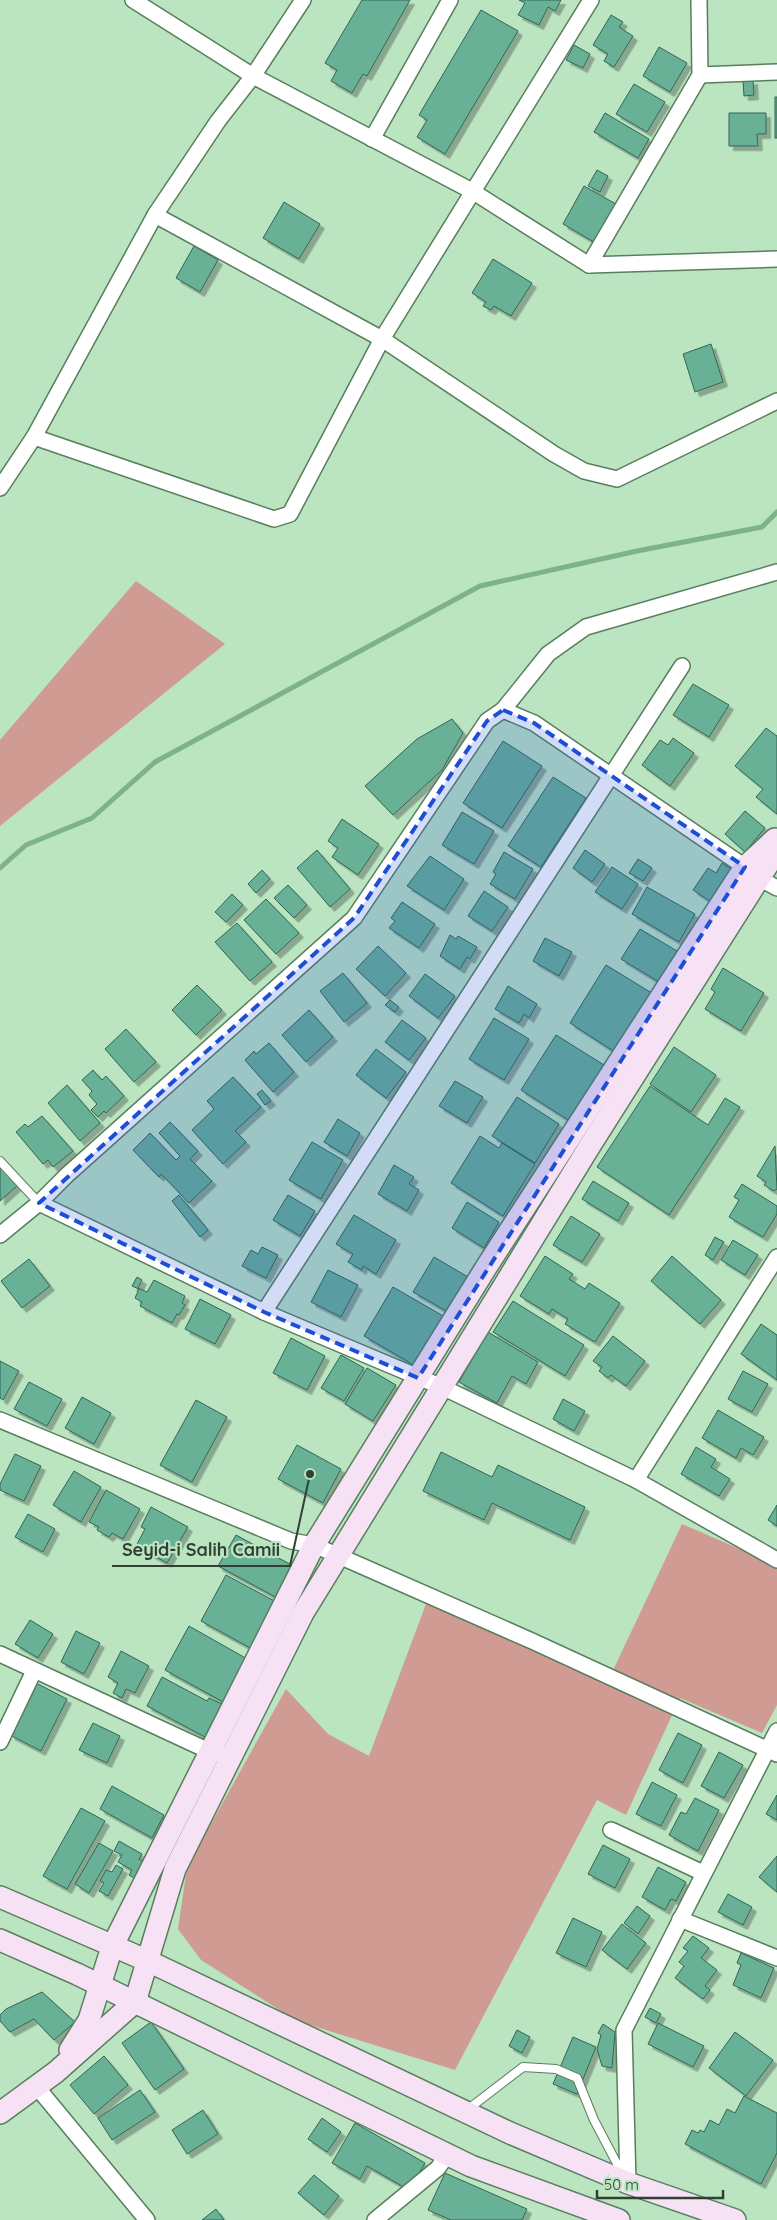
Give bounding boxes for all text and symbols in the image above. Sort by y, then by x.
callout: Seyid-i Salih Camii [112,1533,290,1566]
text: Seyid-i Salih Camii [122,1538,280,1561]
scale bar [597,2168,723,2200]
text: 50 m [604,2175,639,2194]

